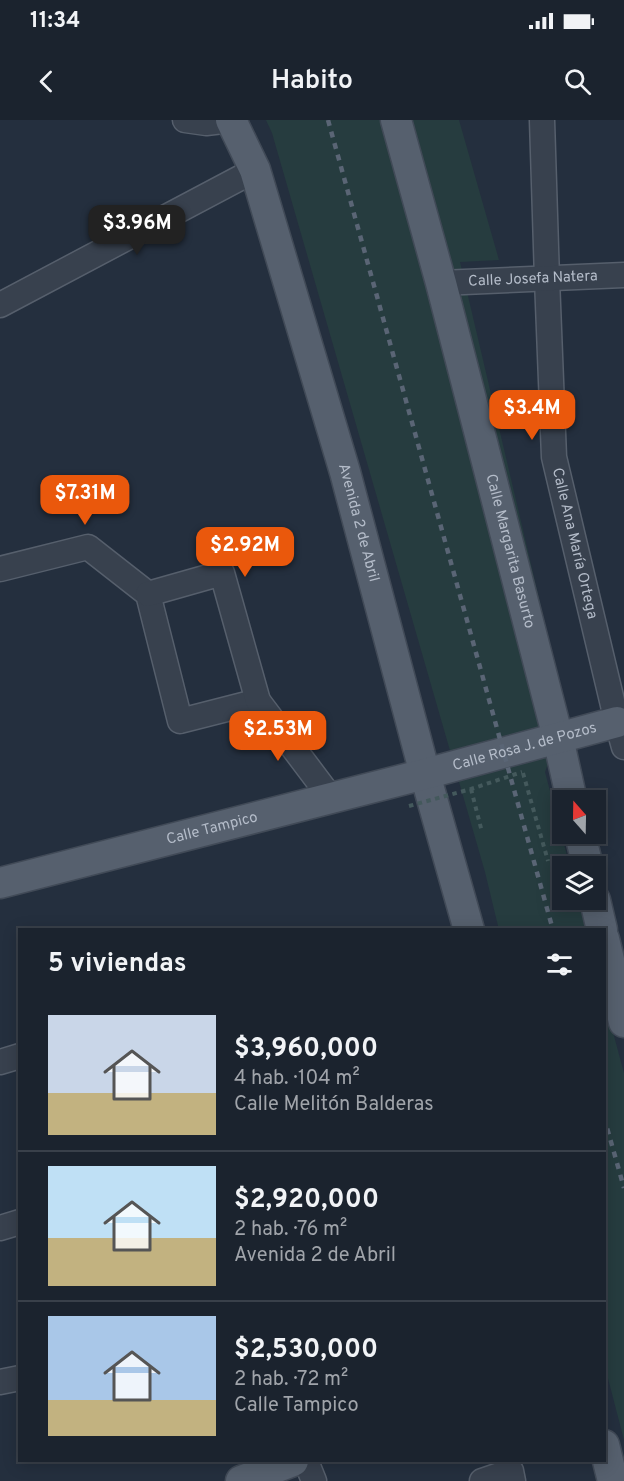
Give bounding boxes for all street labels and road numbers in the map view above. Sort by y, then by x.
street label: Calle Josefa Natera [468,267,598,291]
street label: Avenida 2 de Abril [333,461,383,584]
street label: Calle Ana María Ortega [547,466,602,621]
street label: Calle Margarita Basurto [481,472,539,630]
street label: Calle Rosa J. de Pozos [451,718,599,776]
street label: Calle Tampico [164,808,260,849]

